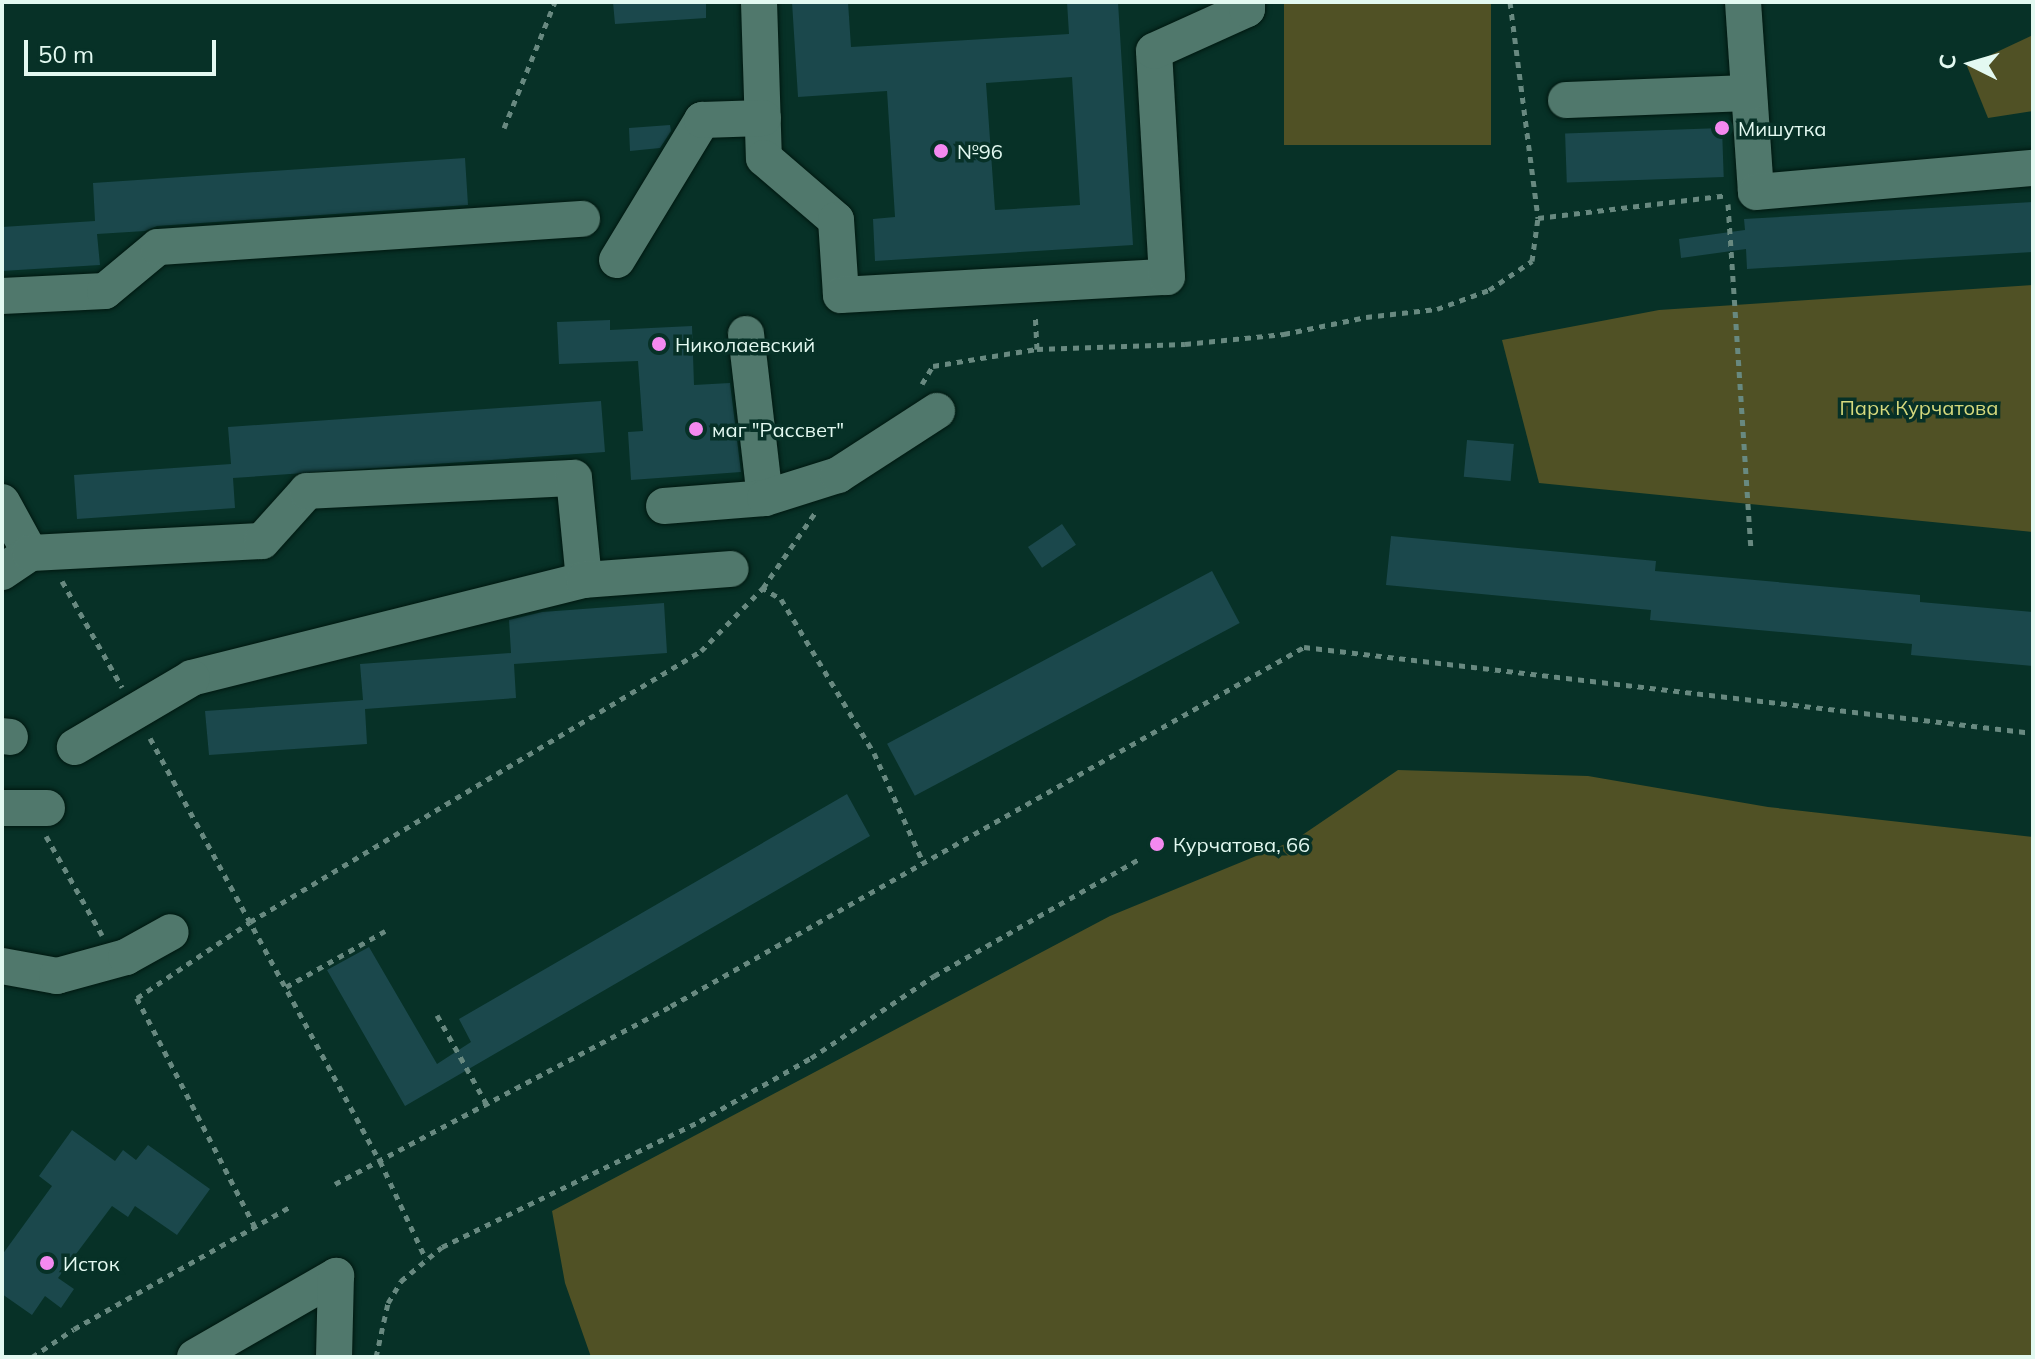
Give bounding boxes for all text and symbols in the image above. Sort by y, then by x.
scale bar [28,24,220,74]
north arrow [1931,24,2011,104]
text: 50 m [38,39,94,69]
text: С [1932,53,1962,71]
place label: Мишутка [1738,116,1826,140]
marker: Мишутка [1713,119,1731,137]
place label: №96 [957,139,1003,163]
marker: №96 [932,142,950,160]
place label: Николаевский [675,332,815,356]
marker: Николаевский [650,335,668,353]
park label: Парк Курчатова [1840,395,1998,419]
place label: маг "Рассвет" [712,417,844,441]
marker: маг "Рассвет" [687,420,705,438]
place label: Курчатова, 66 [1173,832,1310,856]
marker: Курчатова, 66 [1148,835,1166,853]
place label: Исток [63,1251,119,1275]
marker: Исток [38,1254,56,1272]

